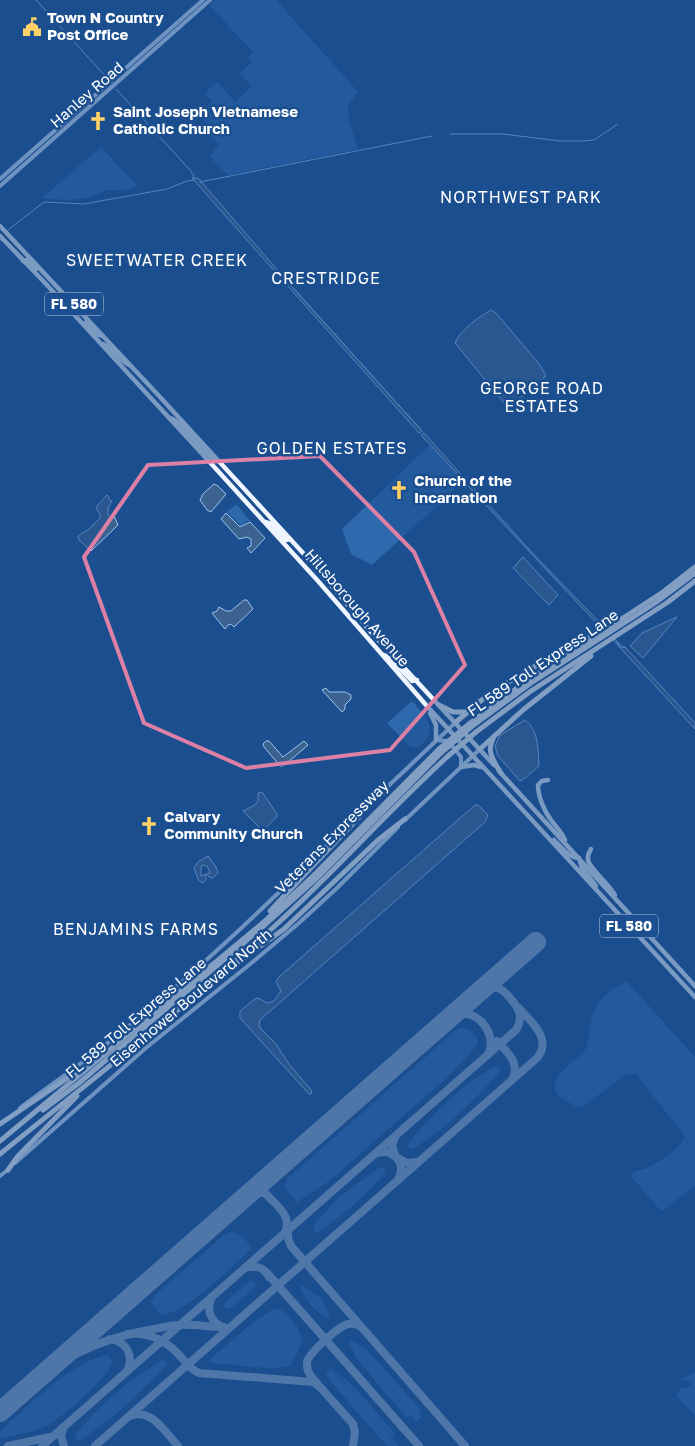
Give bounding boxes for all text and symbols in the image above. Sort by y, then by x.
place label: Town N Country Post Office [47,8,164,43]
public building icon: Town N Country Post Office [21,16,43,38]
street label: Hanley Road [46,58,127,131]
place label: Saint Joseph Vietnamese Catholic Church [113,102,298,137]
church icon: Saint Joseph Vietnamese Catholic Church [87,110,109,132]
district label: NORTHWEST PARK [440,187,602,207]
district label: SWEETWATER CREEK [66,250,248,270]
district label: CRESTRIDGE [271,268,381,288]
road number: FL 580 [45,292,103,316]
district label: GEORGE ROAD ESTATES [480,378,604,416]
district label: GOLDEN ESTATES [256,438,408,458]
place label: Church of the Incarnation [414,471,512,506]
church icon: Church of the Incarnation [388,479,410,501]
street label: Hillsborough Avenue [302,545,414,670]
street label: FL 589 Toll Express Lane [464,605,621,719]
street label: Veterans Expressway [271,775,392,897]
place label: Calvary Community Church [164,807,303,842]
church icon: Calvary Community Church [138,815,160,837]
road number: FL 580 [600,914,658,938]
district label: BENJAMINS FARMS [53,919,219,939]
street label: Eisenhower Boulevard North [106,924,275,1070]
street label: FL 589 Toll Express Lane [61,953,210,1081]

